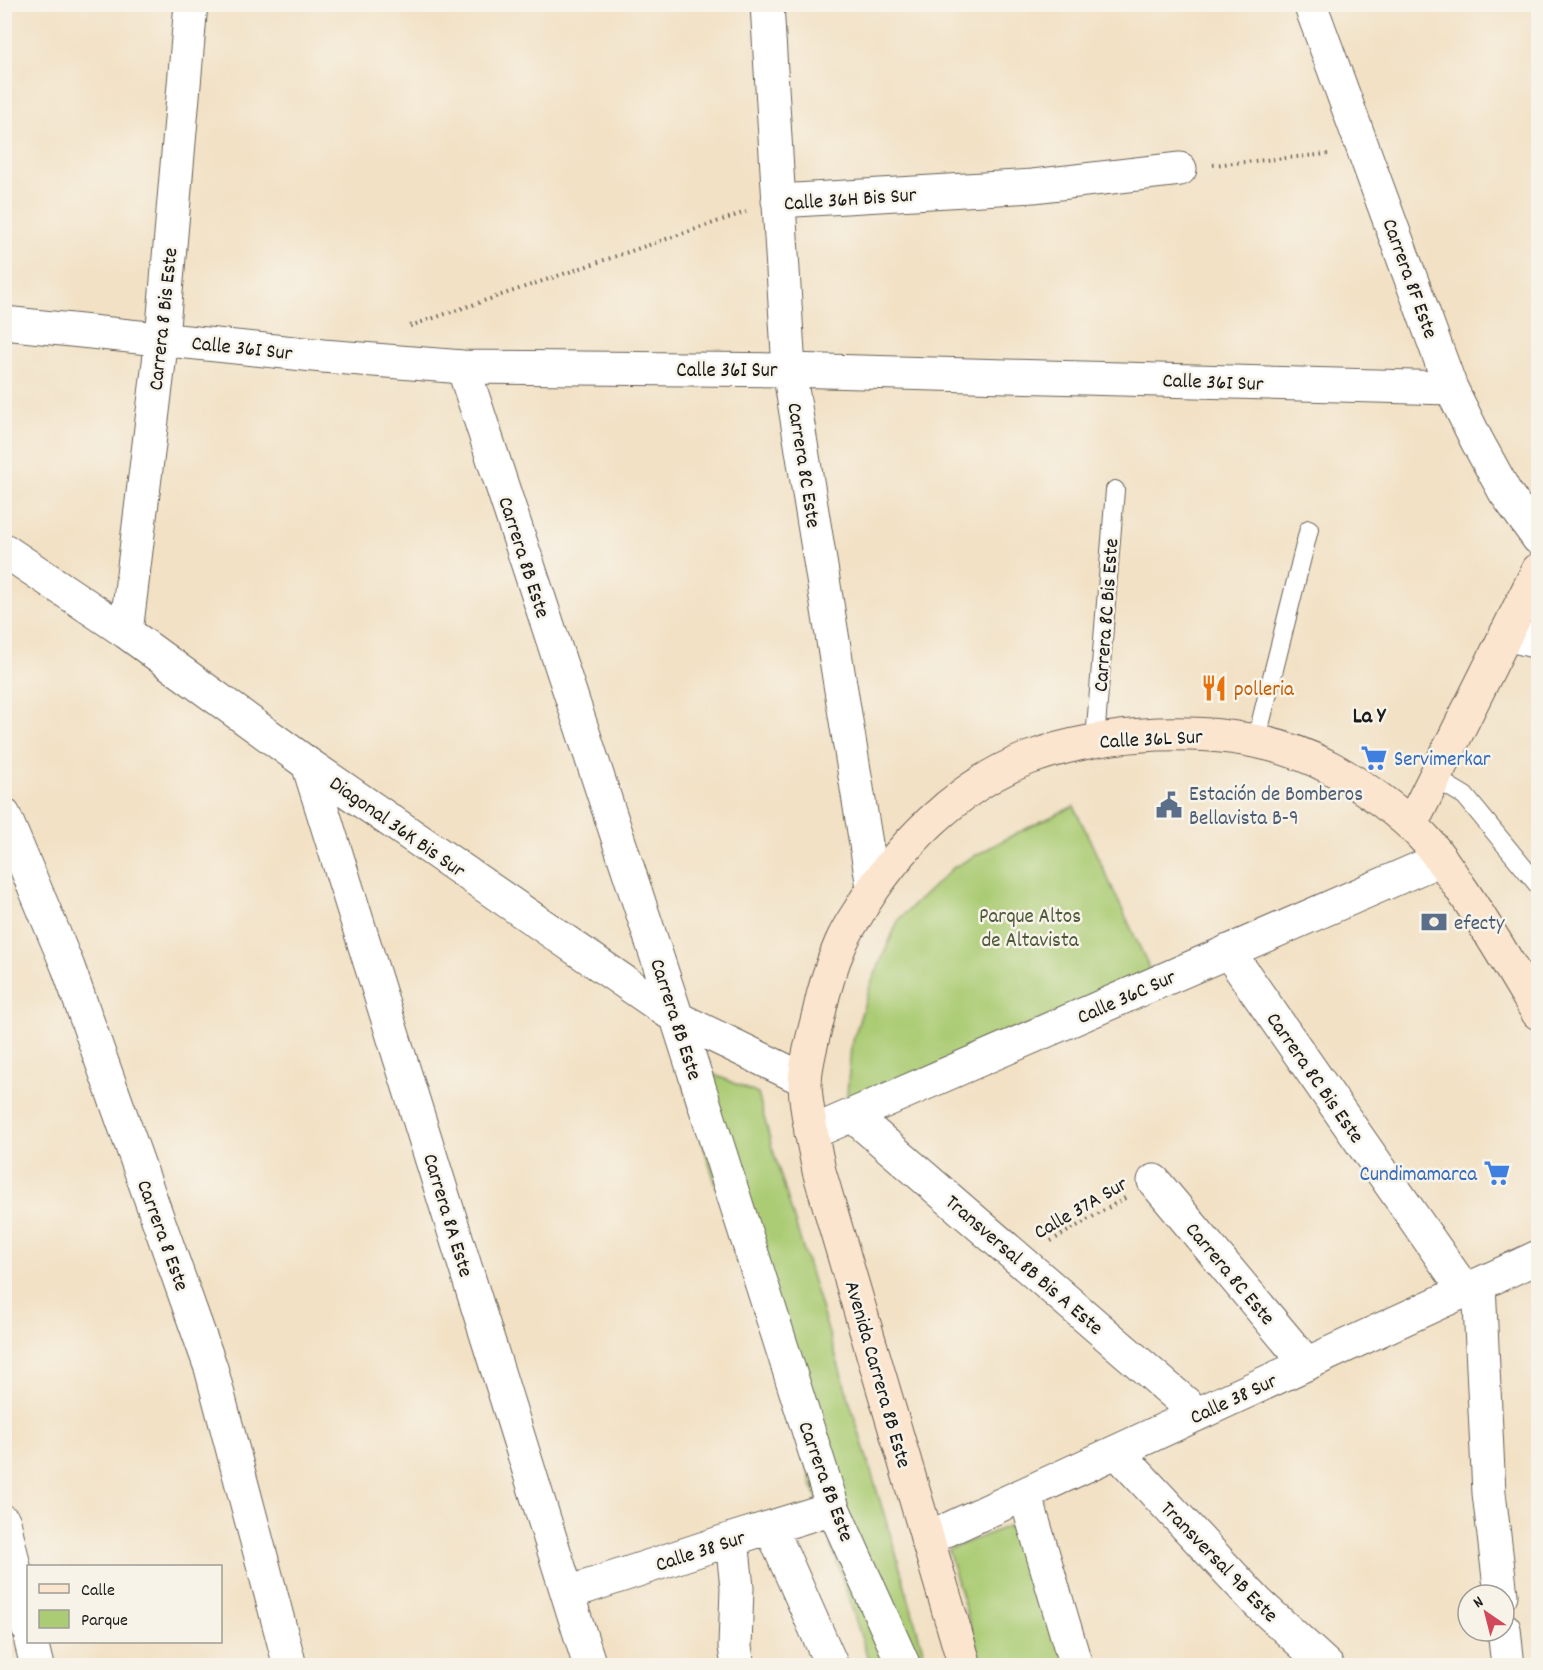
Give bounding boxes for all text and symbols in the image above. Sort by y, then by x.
street label: Calle 36H Bis Sur [783,181,918,221]
street label: Carrera 8F Este [1373,215,1444,343]
street label: Carrera 8 Bis Este [143,246,187,392]
street label: Calle 36I Sur [190,330,294,370]
street label: Calle 36I Sur [676,357,778,387]
street label: Calle 36I Sur [1162,367,1264,401]
street label: Carrera 8C Este [777,401,827,530]
street label: Carrera 8B Este [488,493,556,623]
street label: Carrera 8C Bis Este [1088,537,1128,693]
restaurant icon: polleria [1199,673,1229,703]
place label: polleria [1234,676,1295,706]
district label: La Y [1353,702,1386,733]
street label: Calle 36L Sur [1099,723,1204,759]
supermarket icon: Servimerkar [1359,743,1389,773]
place label: Servimerkar [1394,746,1491,776]
street label: Diagonal 36K Bis Sur [322,770,471,887]
place label: Estación de Bomberos Bellavista B-9 [1189,781,1363,835]
public building icon: Estación de Bomberos Bellavista B-9 [1154,790,1184,820]
park label: Parque Altos de Altavista [979,903,1081,957]
bank icon: efecty [1419,907,1449,937]
place label: efecty [1454,910,1505,940]
street label: Carrera 8B Este [640,955,708,1085]
street label: Calle 36C Sur [1073,964,1182,1034]
street label: Carrera 8C Bis Este [1257,1007,1370,1150]
street label: Carrera 8A Este [413,1150,479,1281]
supermarket icon: Cundimamarca [1482,1158,1512,1188]
place label: Cundimamarca [1360,1161,1478,1191]
street label: Calle 37A Sur [1029,1171,1134,1249]
street label: Carrera 8 Este [127,1176,195,1296]
street label: Transversal 8B Bis A Este [937,1189,1109,1344]
street label: Carrera 8C Este [1177,1217,1281,1333]
street label: Avenida Carrera 8B Este [835,1278,917,1472]
street label: Calle 38 Sur [1186,1367,1283,1434]
street label: Carrera 8B Este [789,1418,860,1546]
street label: Transversal 9B Este [1152,1496,1284,1631]
street label: Calle 38 Sur [652,1524,750,1581]
legend [27,1565,222,1643]
text: Calle [81,1579,115,1604]
north arrow [1456,1583,1516,1643]
text: N [1469,1591,1489,1614]
text: Parque [81,1609,128,1634]

